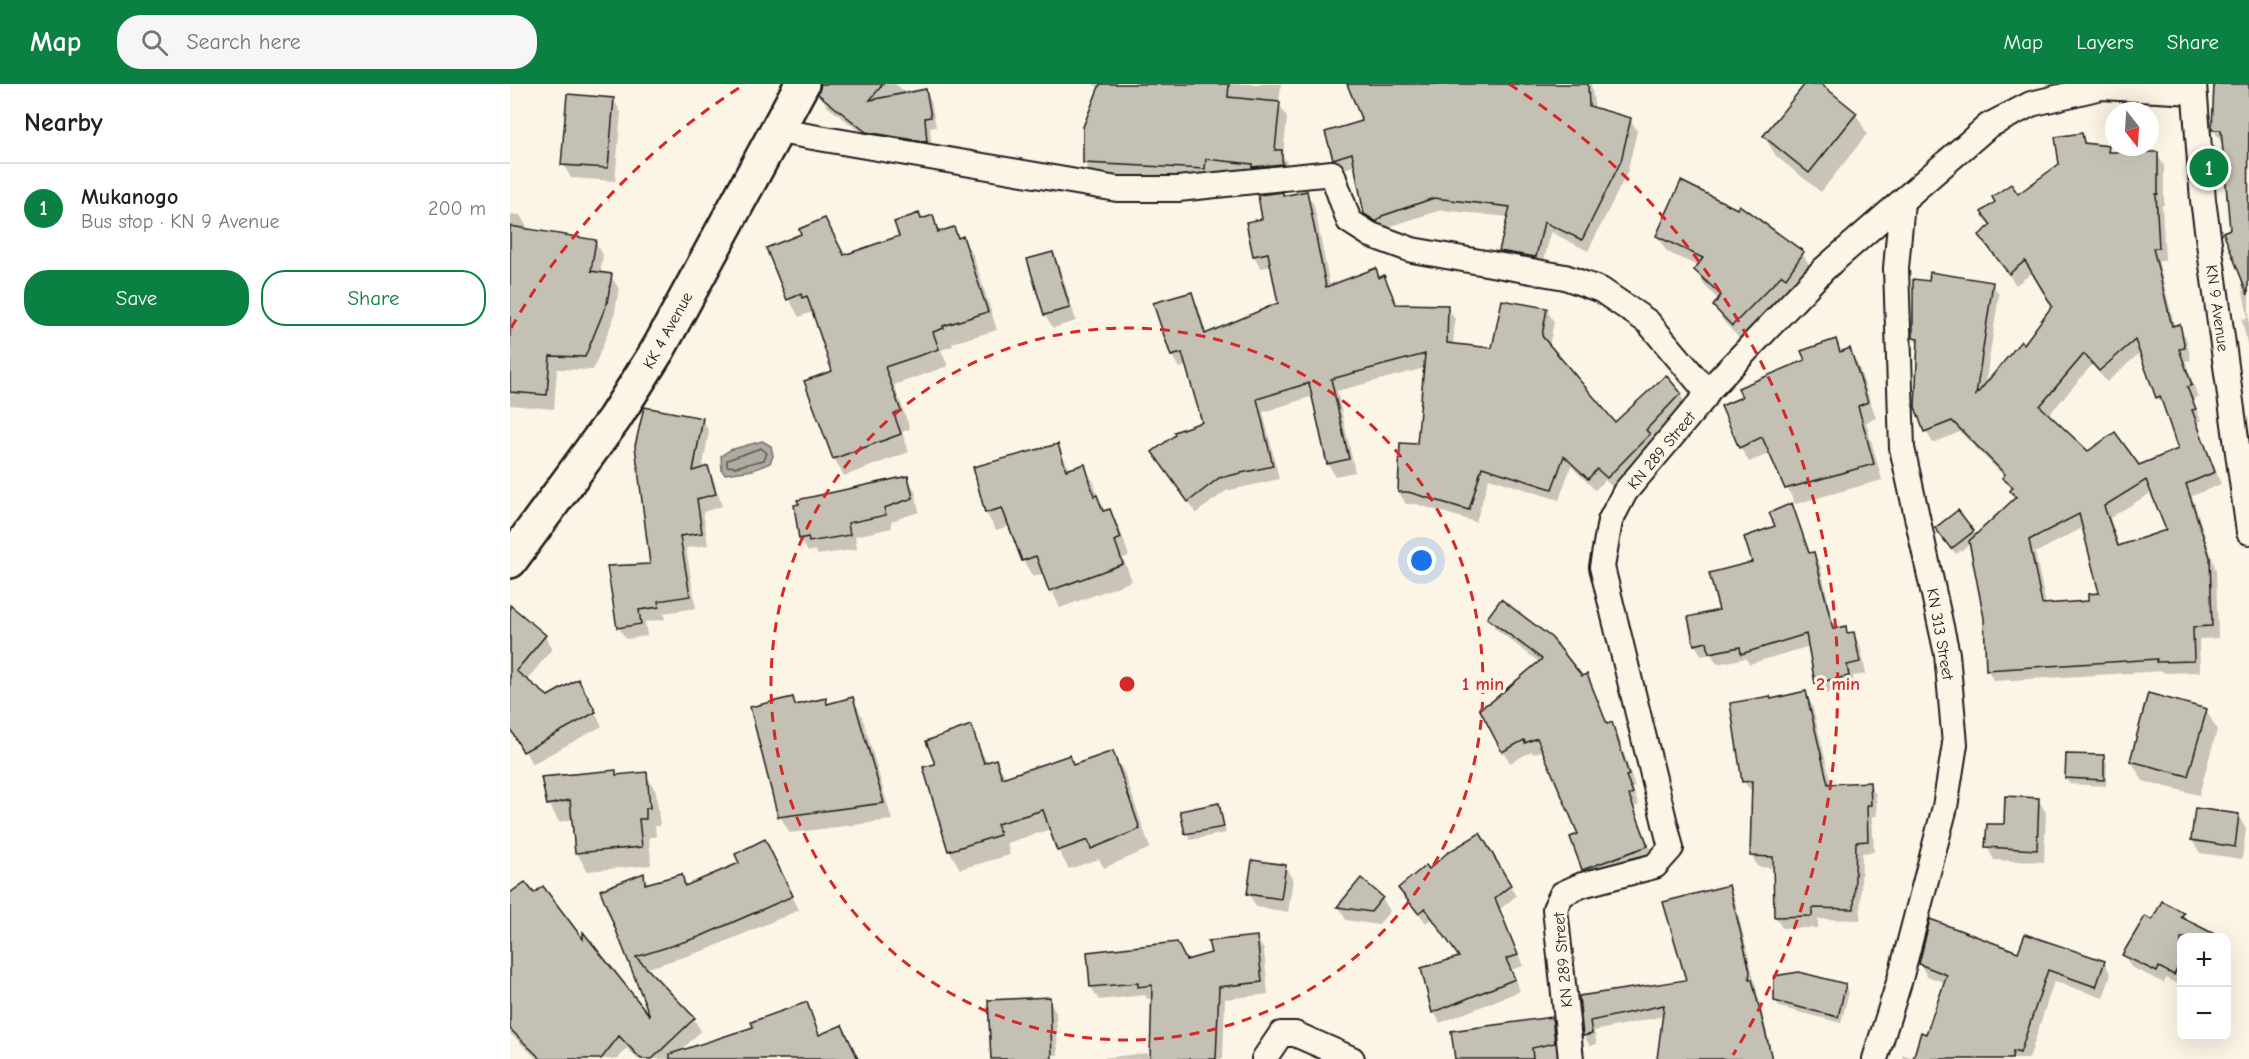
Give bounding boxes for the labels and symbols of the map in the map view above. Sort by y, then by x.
north arrow [2105,102,2159,156]
pin: 1 [2190,146,2228,190]
street label: KN 9 Avenue [2202,264,2232,353]
street label: KK 4 Avenue [639,289,696,372]
street label: KN 289 Street [1624,408,1700,493]
your location [1407,546,1436,575]
street label: KN 313 Street [1923,587,1957,682]
centre of rings [1117,674,1137,694]
text: 1 min [1462,674,1504,695]
text: 2 min [1816,674,1860,695]
street label: KN 289 Street [1550,911,1576,1008]

